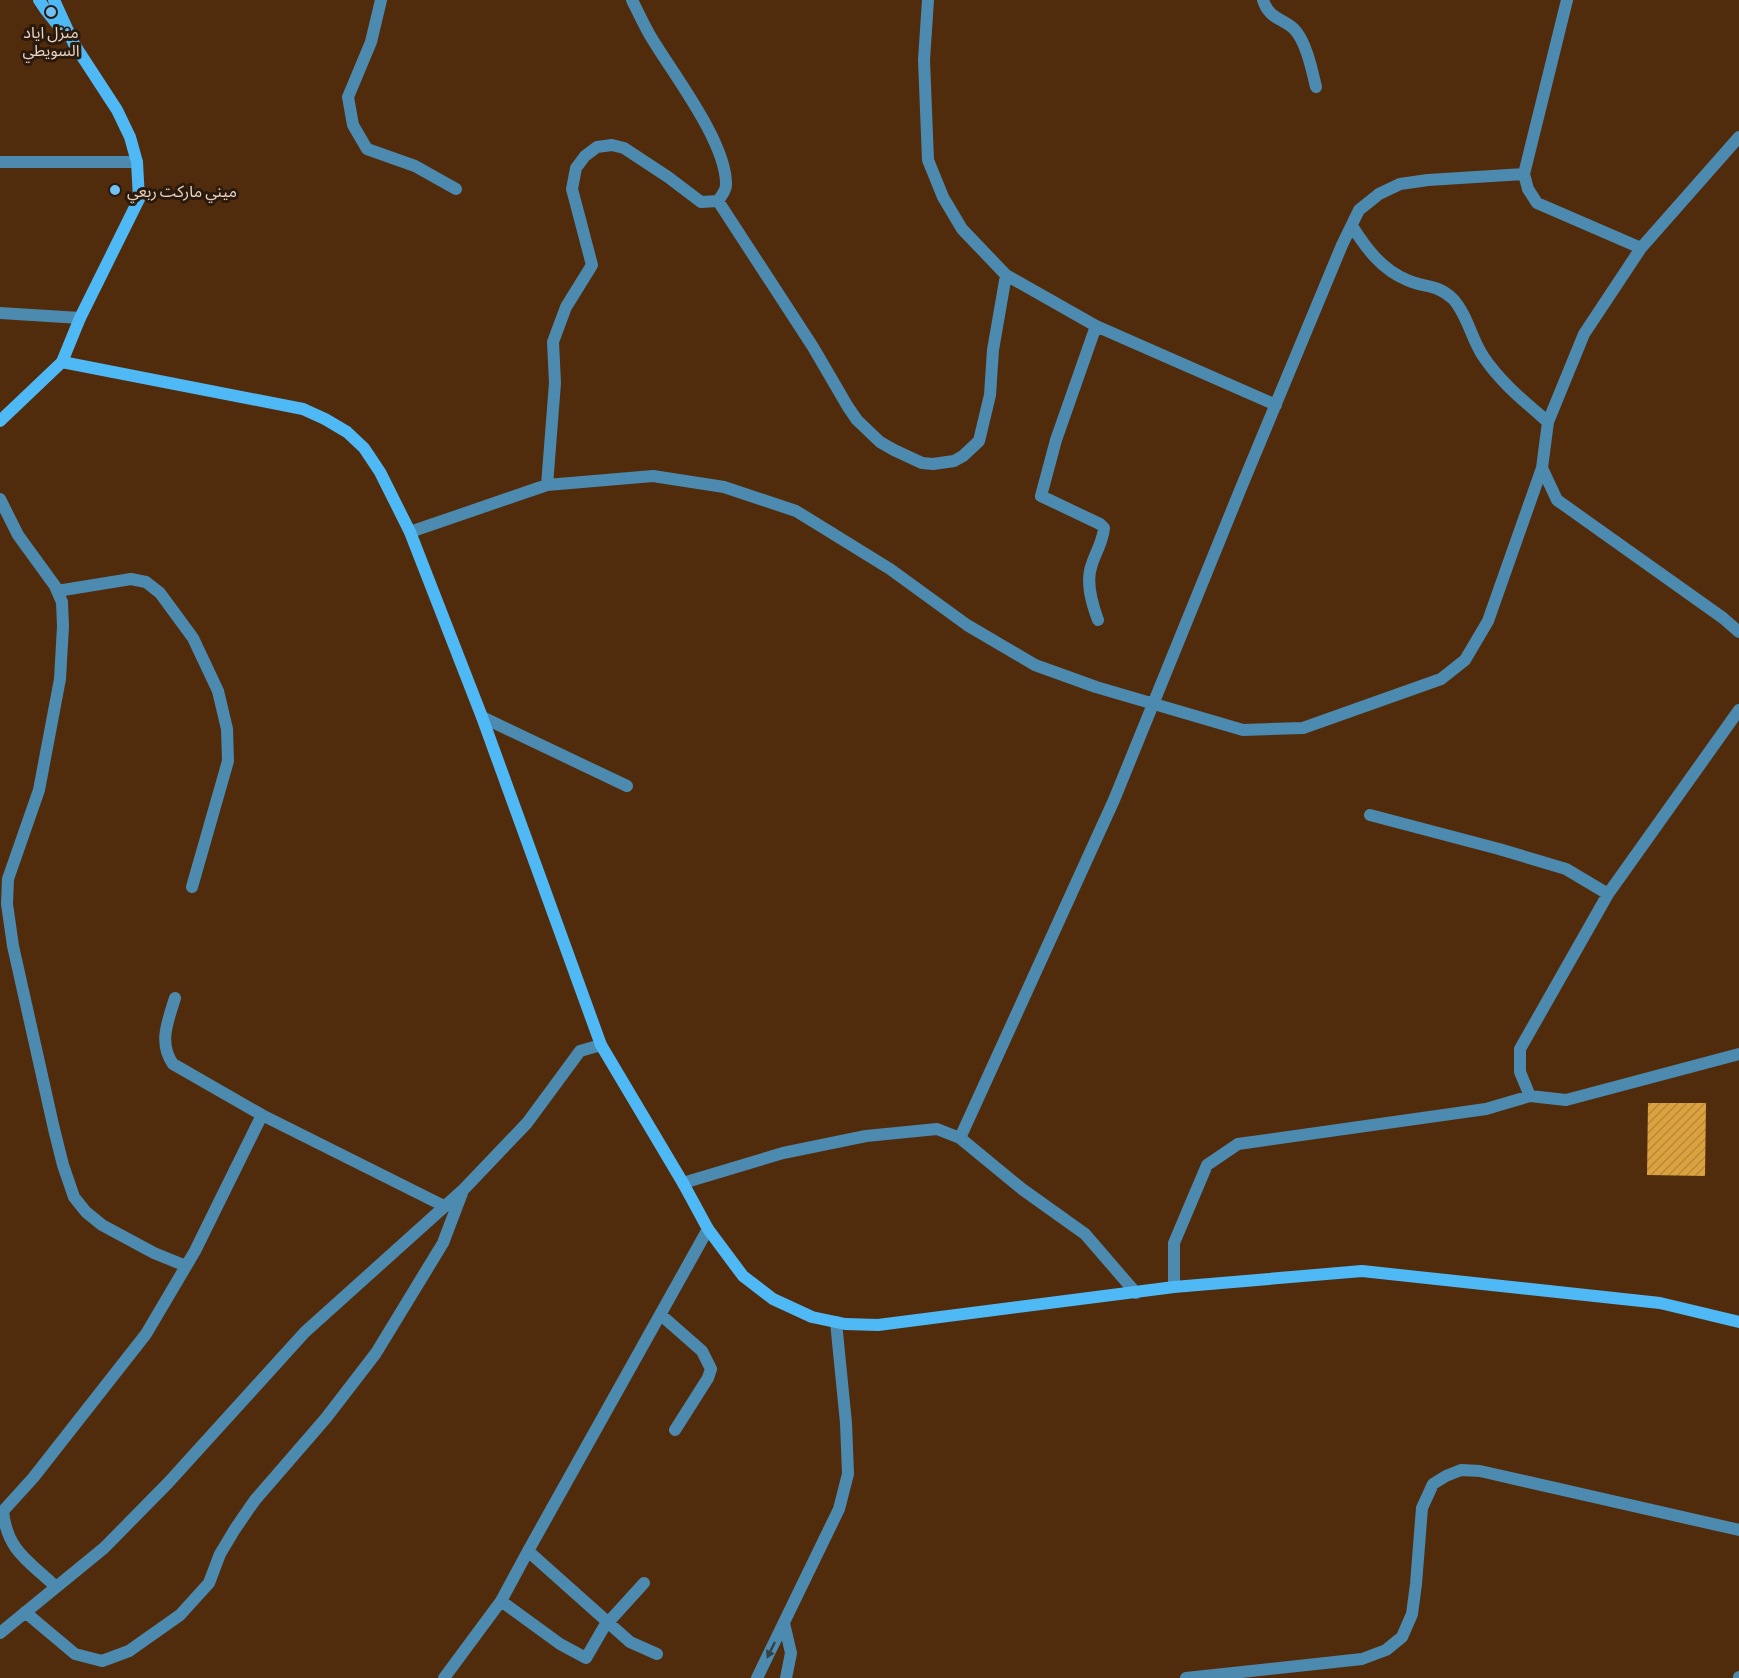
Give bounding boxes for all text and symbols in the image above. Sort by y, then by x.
marker: منزل اياد السويطي [44,5,58,19]
place label: منزل اياد السويطي [22,22,80,62]
place label: ميني ماركت ربعي [127,181,237,203]
marker: ميني ماركت ربعي [108,183,122,197]
one-way arrow [766,1642,775,1659]

